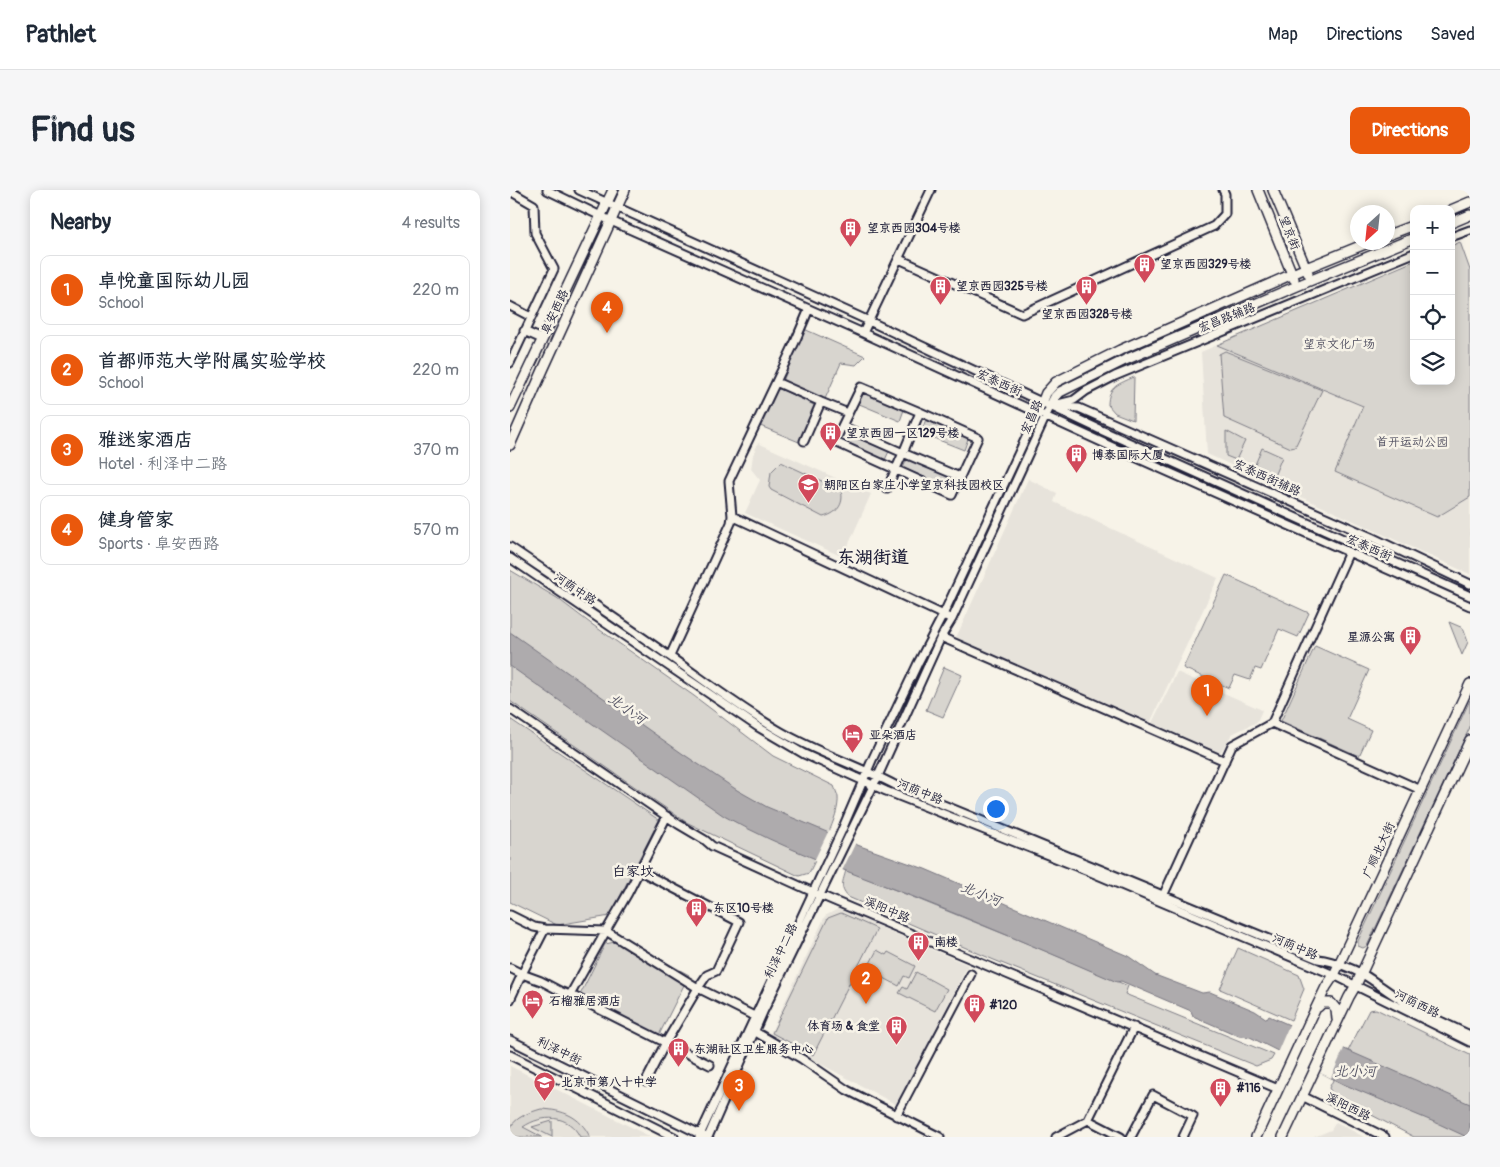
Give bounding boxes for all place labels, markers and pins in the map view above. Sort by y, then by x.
building icon: 望京西园304号楼 [839,216,863,247]
place label: 望京西园304号楼 [867,221,961,236]
building icon: 望京西园329号楼 [1132,252,1156,283]
place label: 望京西园329号楼 [1160,257,1252,272]
building icon: 望京西园325号楼 [928,274,952,305]
building icon: 望京西园328号楼 [1075,275,1099,306]
place label: 望京西园325号楼 [956,279,1048,294]
pin: 4 [591,292,623,333]
place label: 望京西园328号楼 [1041,307,1133,322]
building icon: 望京西园一区129号楼 [818,421,842,452]
place label: 望京西园一区129号楼 [846,426,960,441]
building icon: 博泰国际大厦 [1064,443,1088,474]
place label: 博泰国际大厦 [1092,448,1164,463]
school or university icon: 朝阳区白家庄小学望京科技园校区 [796,473,820,504]
place label: 朝阳区白家庄小学望京科技园校区 [824,478,1004,493]
building icon: 星源公寓 [1399,625,1423,656]
place label: 星源公寓 [1347,630,1395,645]
pin: 1 [1191,675,1223,716]
hotel icon: 亚朵酒店 [841,723,865,754]
place label: 亚朵酒店 [869,728,917,743]
building icon: 东区10号楼 [685,896,709,927]
place label: 东区10号楼 [713,901,774,916]
building icon: 南楼 [906,930,930,961]
place label: 南楼 [934,935,958,950]
pin: 2 [850,963,882,1004]
hotel icon: 石榴雅居酒店 [521,989,545,1020]
building icon: #120 [962,993,986,1024]
place label: 石榴雅居酒店 [549,994,621,1009]
place label: #120 [989,998,1017,1013]
building icon: 体育场 & 食堂 [884,1014,908,1045]
place label: 体育场 & 食堂 [807,1019,880,1034]
building icon: 东湖社区卫生服务中心 [666,1037,690,1068]
place label: 东湖社区卫生服务中心 [694,1042,814,1057]
school or university icon: 北京市第八十中学 [533,1070,557,1101]
pin: 3 [723,1070,755,1111]
place label: 北京市第八十中学 [561,1075,657,1090]
building icon: #116 [1209,1076,1233,1107]
place label: #116 [1236,1081,1261,1096]

